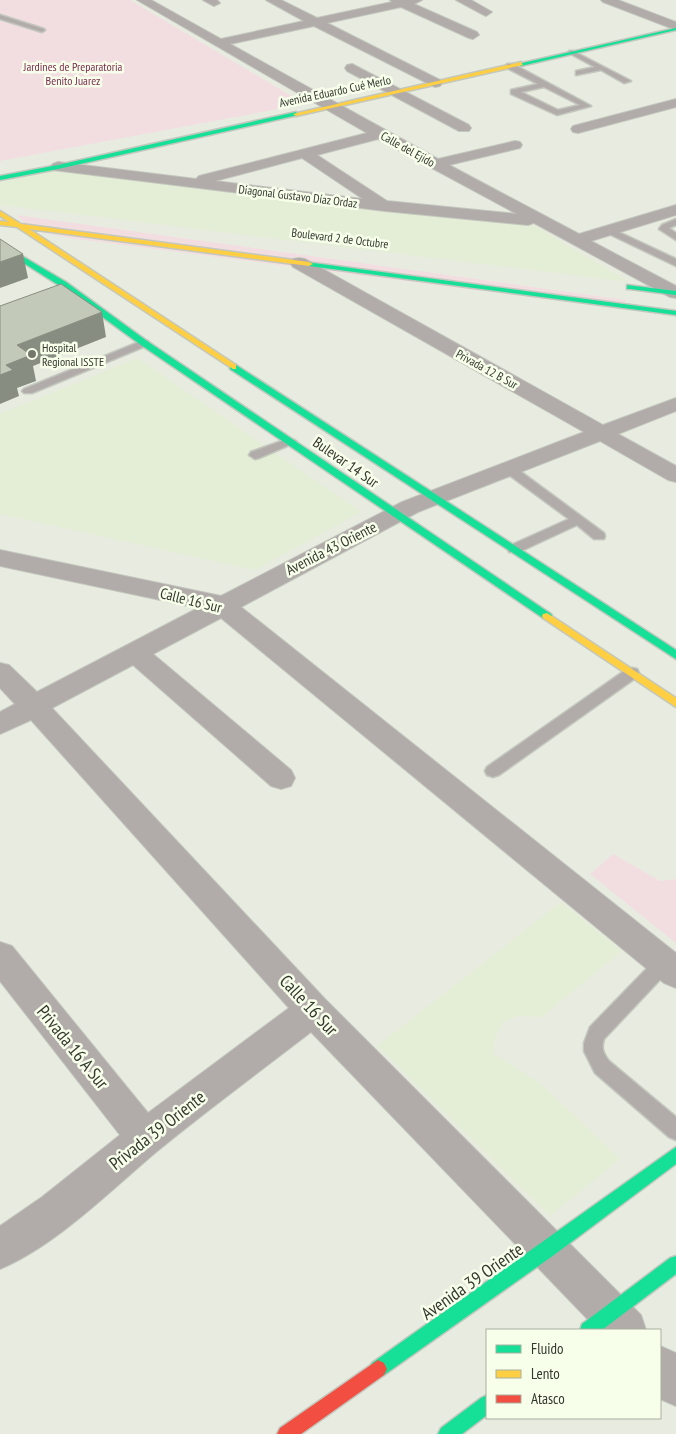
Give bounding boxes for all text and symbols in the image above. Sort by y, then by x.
park label: Jardines de Preparatoria Benito Juarez [23,59,123,88]
street label: Avenida Eduardo Cué Merlo [278,72,392,110]
street label: Calle del Ejido [378,128,438,170]
street label: Diagonal Gustavo Díaz Ordaz [238,181,358,211]
street label: Boulevard 2 de Octubre [291,225,389,251]
place label: Hospital Regional ISSTE [42,340,104,369]
street label: Privada 12 B Sur [454,346,521,392]
marker: Hospital Regional ISSTE [26,348,38,360]
street label: Bulevar 14 Sur [309,432,383,492]
street label: Avenida 43 Oriente [282,517,380,579]
street label: Calle 16 Sur [158,583,225,617]
street label: Calle 16 Sur [275,970,343,1040]
street label: Privada 16 A Sur [32,1000,114,1094]
street label: Privada 39 Oriente [104,1085,210,1175]
street label: Avenida 39 Oriente [417,1237,527,1325]
legend [486,1329,661,1419]
text: Fluido [531,1339,563,1358]
text: Lento [531,1364,560,1383]
text: Atasco [531,1389,565,1408]

